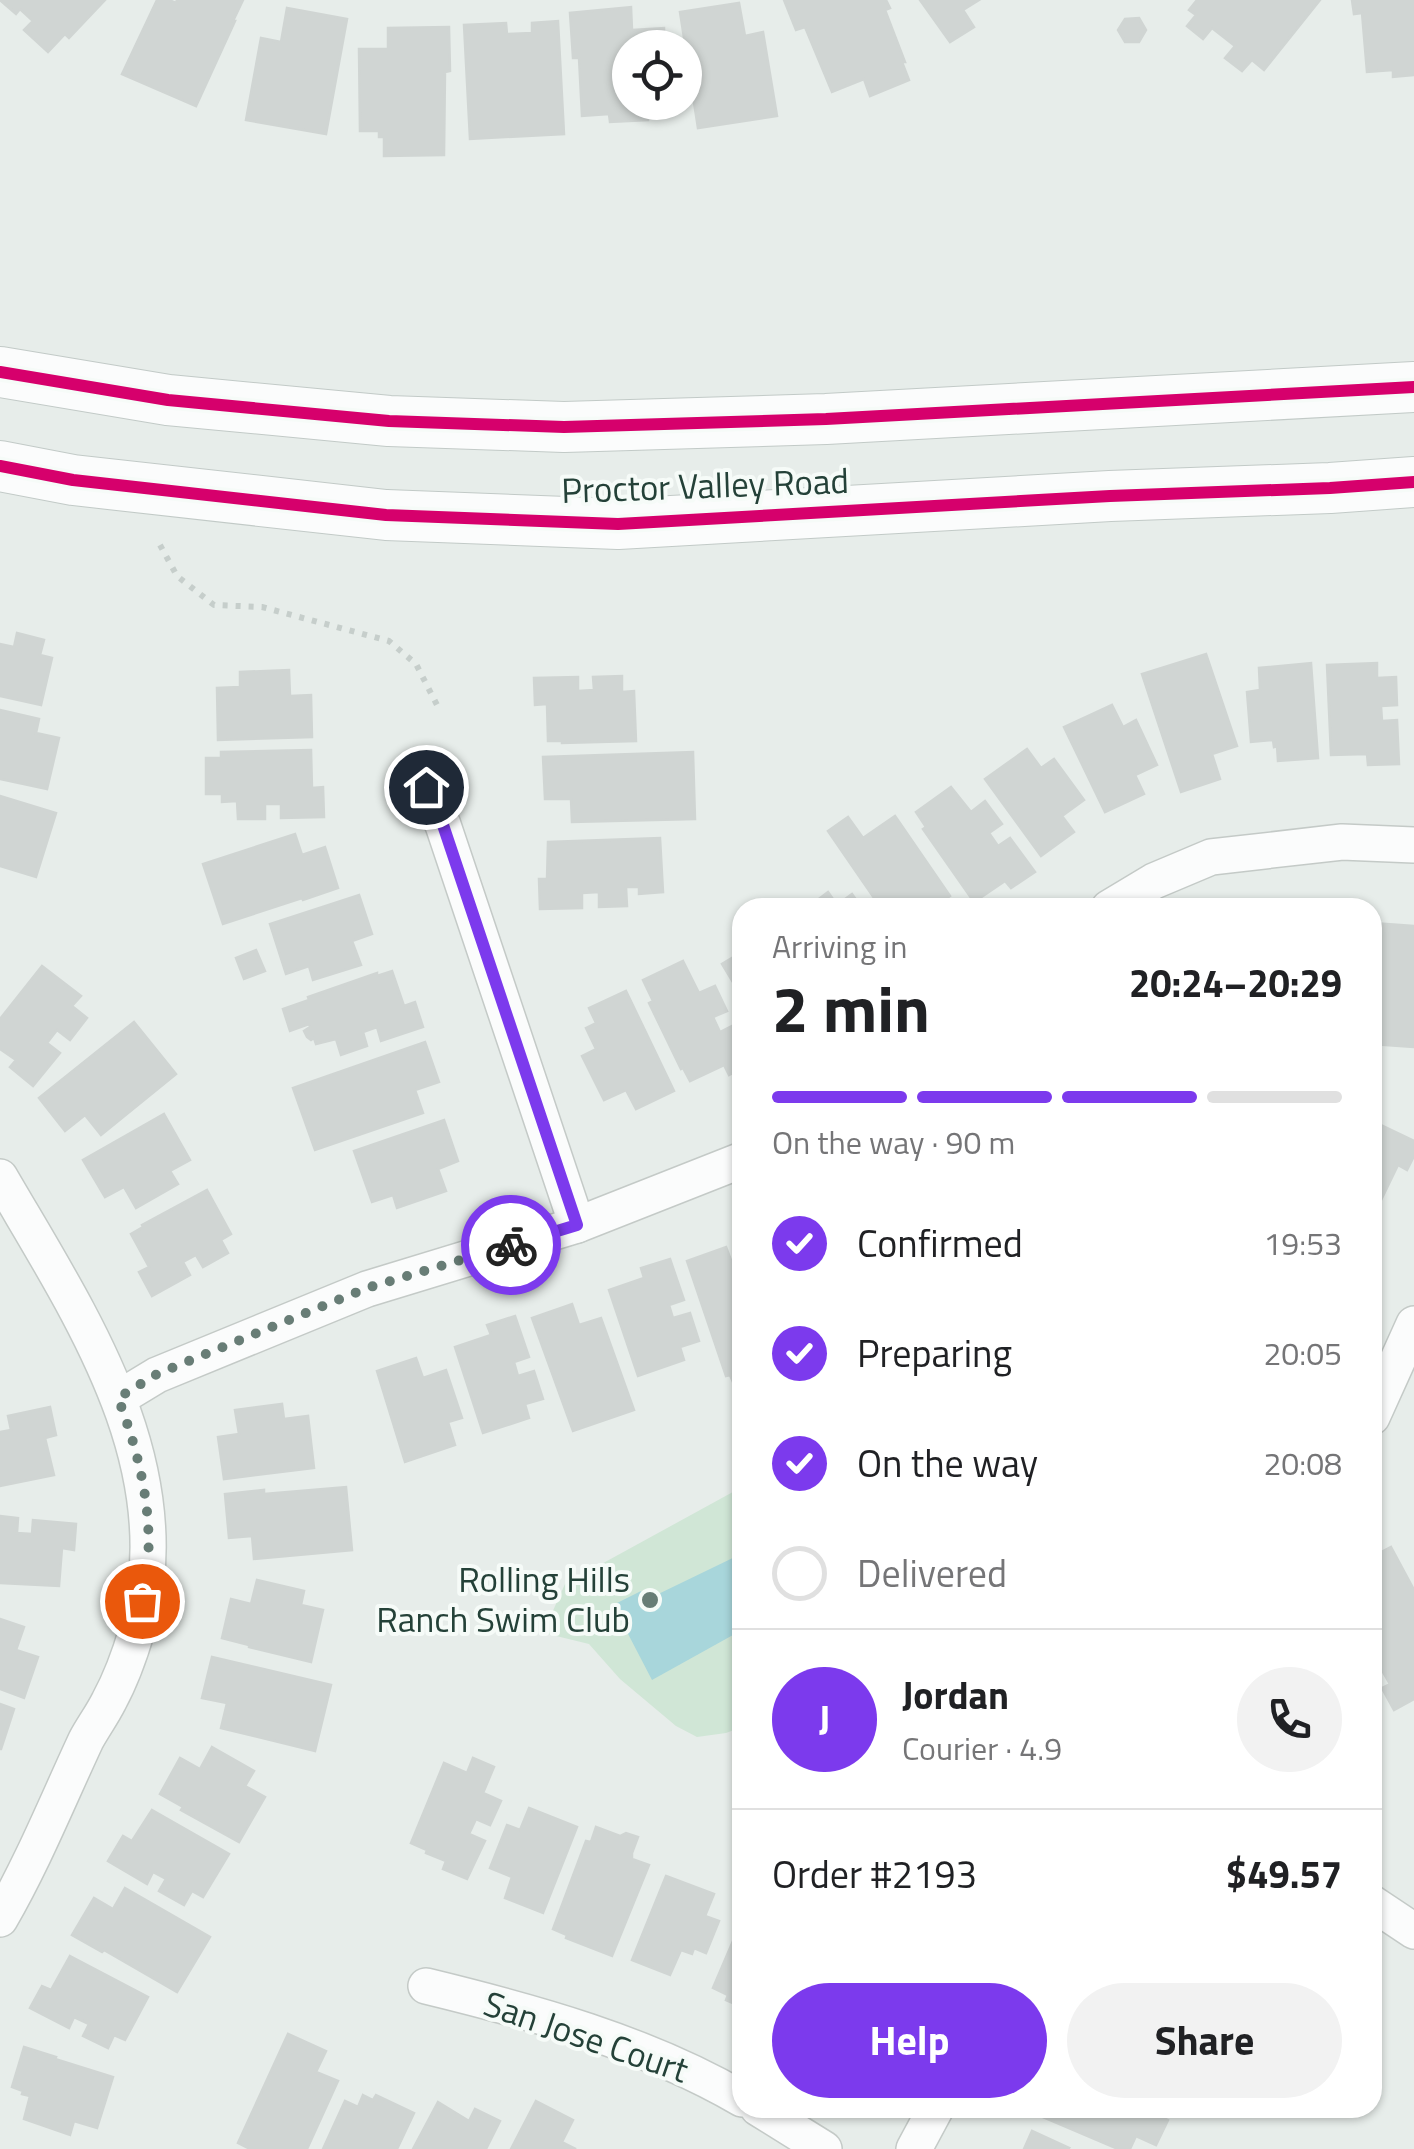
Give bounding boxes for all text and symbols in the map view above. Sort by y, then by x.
map controls [612,30,702,120]
button: locate [612,30,702,120]
street label: Proctor Valley Road [560,453,850,517]
pin [384,745,469,830]
icon: home [399,760,454,815]
text: Arriving in [772,922,908,970]
text: 20:24–20:29 [1129,954,1342,1012]
text: 2 min [772,958,930,1057]
text: On the way · 90 m [772,1118,1015,1166]
courier [461,1195,561,1295]
text: Confirmed [857,1214,1023,1272]
icon: check [772,1216,827,1271]
icon: bike [484,1218,539,1273]
text: 19:53 [1263,1219,1342,1267]
text: Preparing [857,1324,1012,1382]
icon: check [772,1326,827,1381]
text: 20:05 [1263,1329,1342,1377]
text: On the way [857,1434,1038,1492]
icon: check [772,1436,827,1491]
text: 20:08 [1263,1439,1342,1487]
text: Delivered [857,1544,1007,1602]
place label: Rolling Hills Ranch Swim Club [376,1552,630,1646]
pin [100,1559,185,1644]
icon: bag [115,1574,170,1629]
marker: Rolling Hills Ranch Swim Club [639,1589,661,1611]
text: Jordan [902,1666,1009,1724]
button: phone [1237,1667,1342,1772]
text: J [819,1690,830,1748]
text: Courier · 4.9 [902,1724,1062,1772]
text: Order #2193 [772,1845,977,1903]
text: $49.57 [1226,1845,1342,1903]
street label: San Jose Court [477,1976,696,2096]
button: Help [772,1983,1047,2098]
button: Share [1067,1983,1342,2098]

